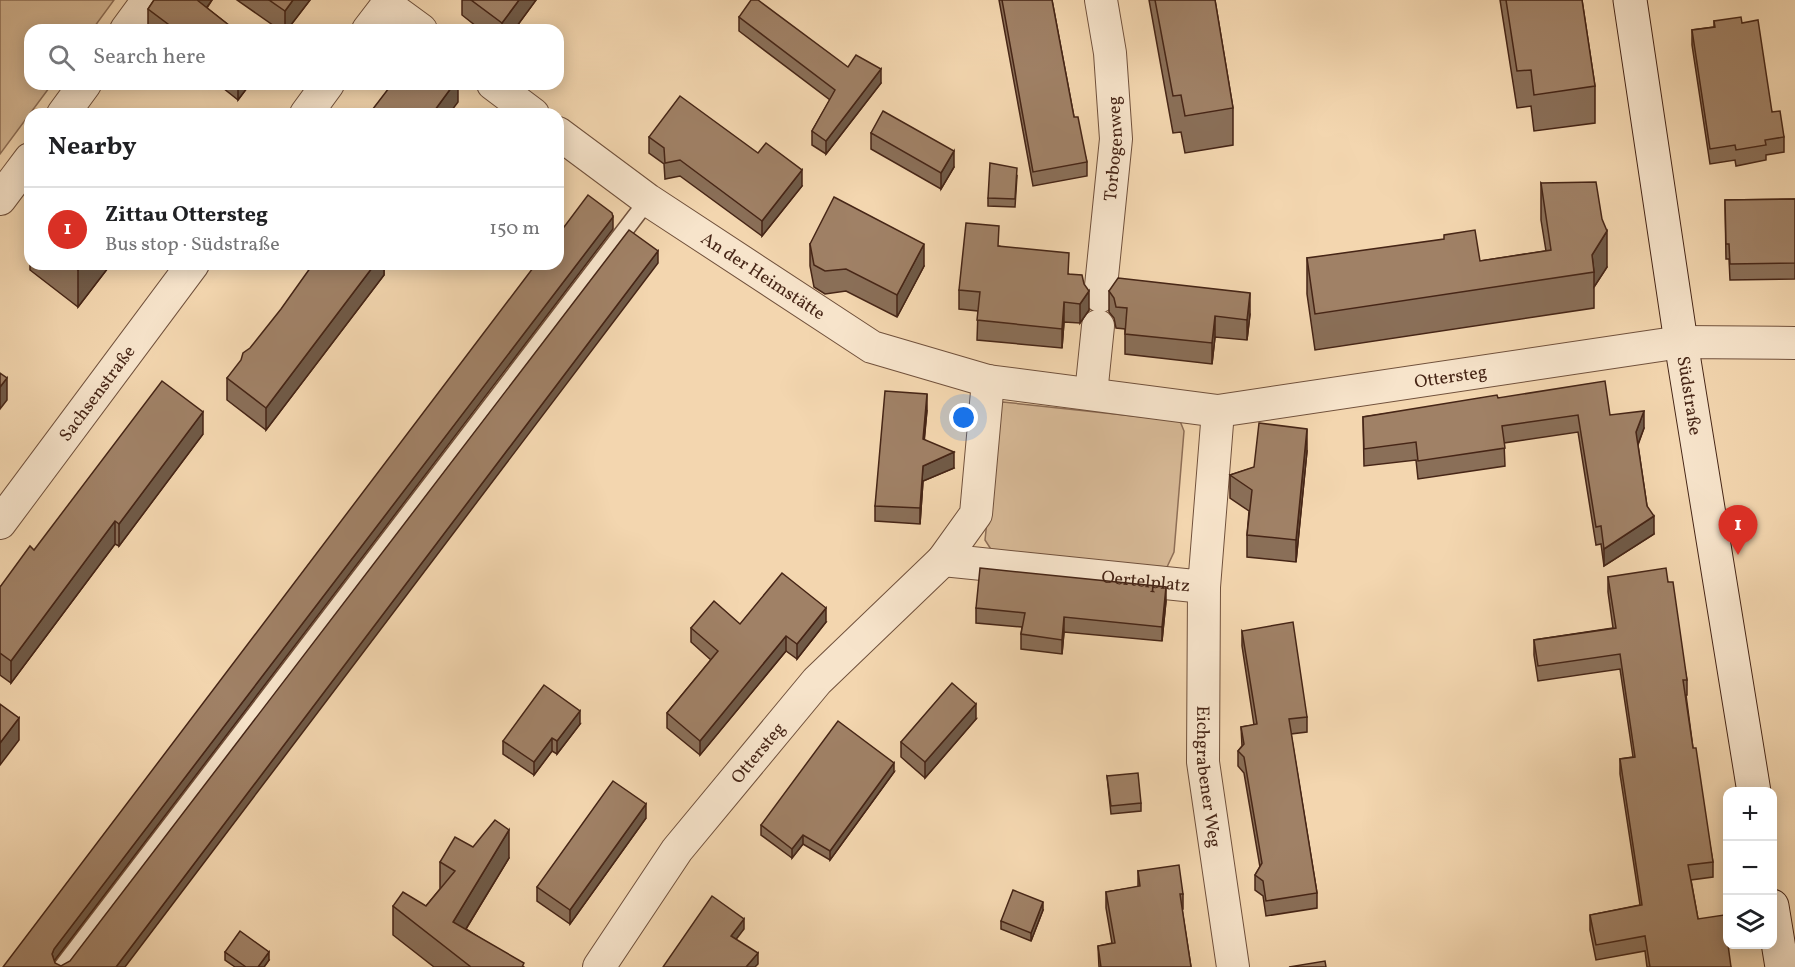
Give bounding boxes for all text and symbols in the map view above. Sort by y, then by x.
search box [24,24,564,90]
icon: search [45,41,78,74]
text: Search here [93,42,206,73]
street label: Torbogenweg [1099,95,1130,202]
text: Nearby [48,129,137,165]
text: Zittau Ottersteg [105,200,268,231]
text: 1 [63,215,72,243]
text: 150 m [489,215,540,243]
street label: An der Heimstätte [695,227,829,327]
text: Bus stop · Südstraße [105,231,280,259]
street label: Sachsenstraße [54,341,142,447]
street label: Südstraße [1669,354,1707,437]
street label: Ottersteg [1413,360,1489,396]
your location [949,403,978,432]
pin: 1 [1718,506,1758,555]
street label: Oertelplatz [1100,565,1191,599]
street label: Eichgrabener Weg [1189,705,1226,850]
street label: Ottersteg [726,717,792,790]
map controls [1723,787,1777,949]
button: + [1723,787,1777,841]
button: − [1723,841,1777,895]
button: layers [1723,895,1777,949]

